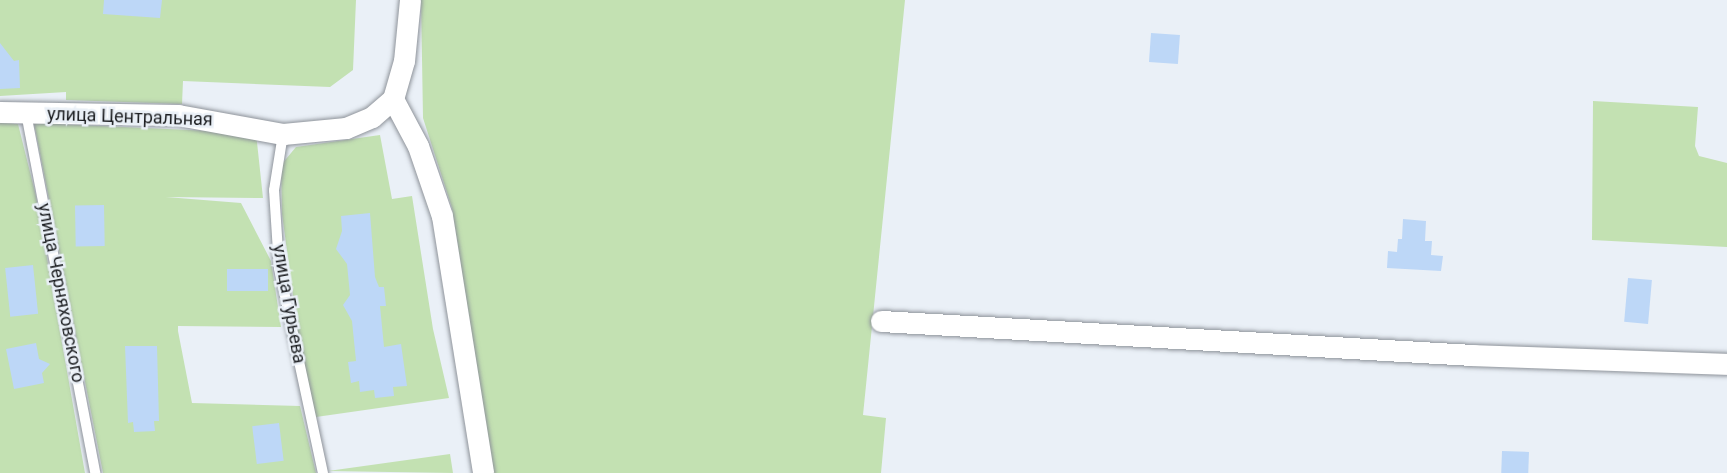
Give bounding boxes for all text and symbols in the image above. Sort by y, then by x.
street label: улица Центральная [47,103,213,131]
street label: улица Черняховского [33,201,89,385]
street label: улица Гурьева [268,243,310,365]

